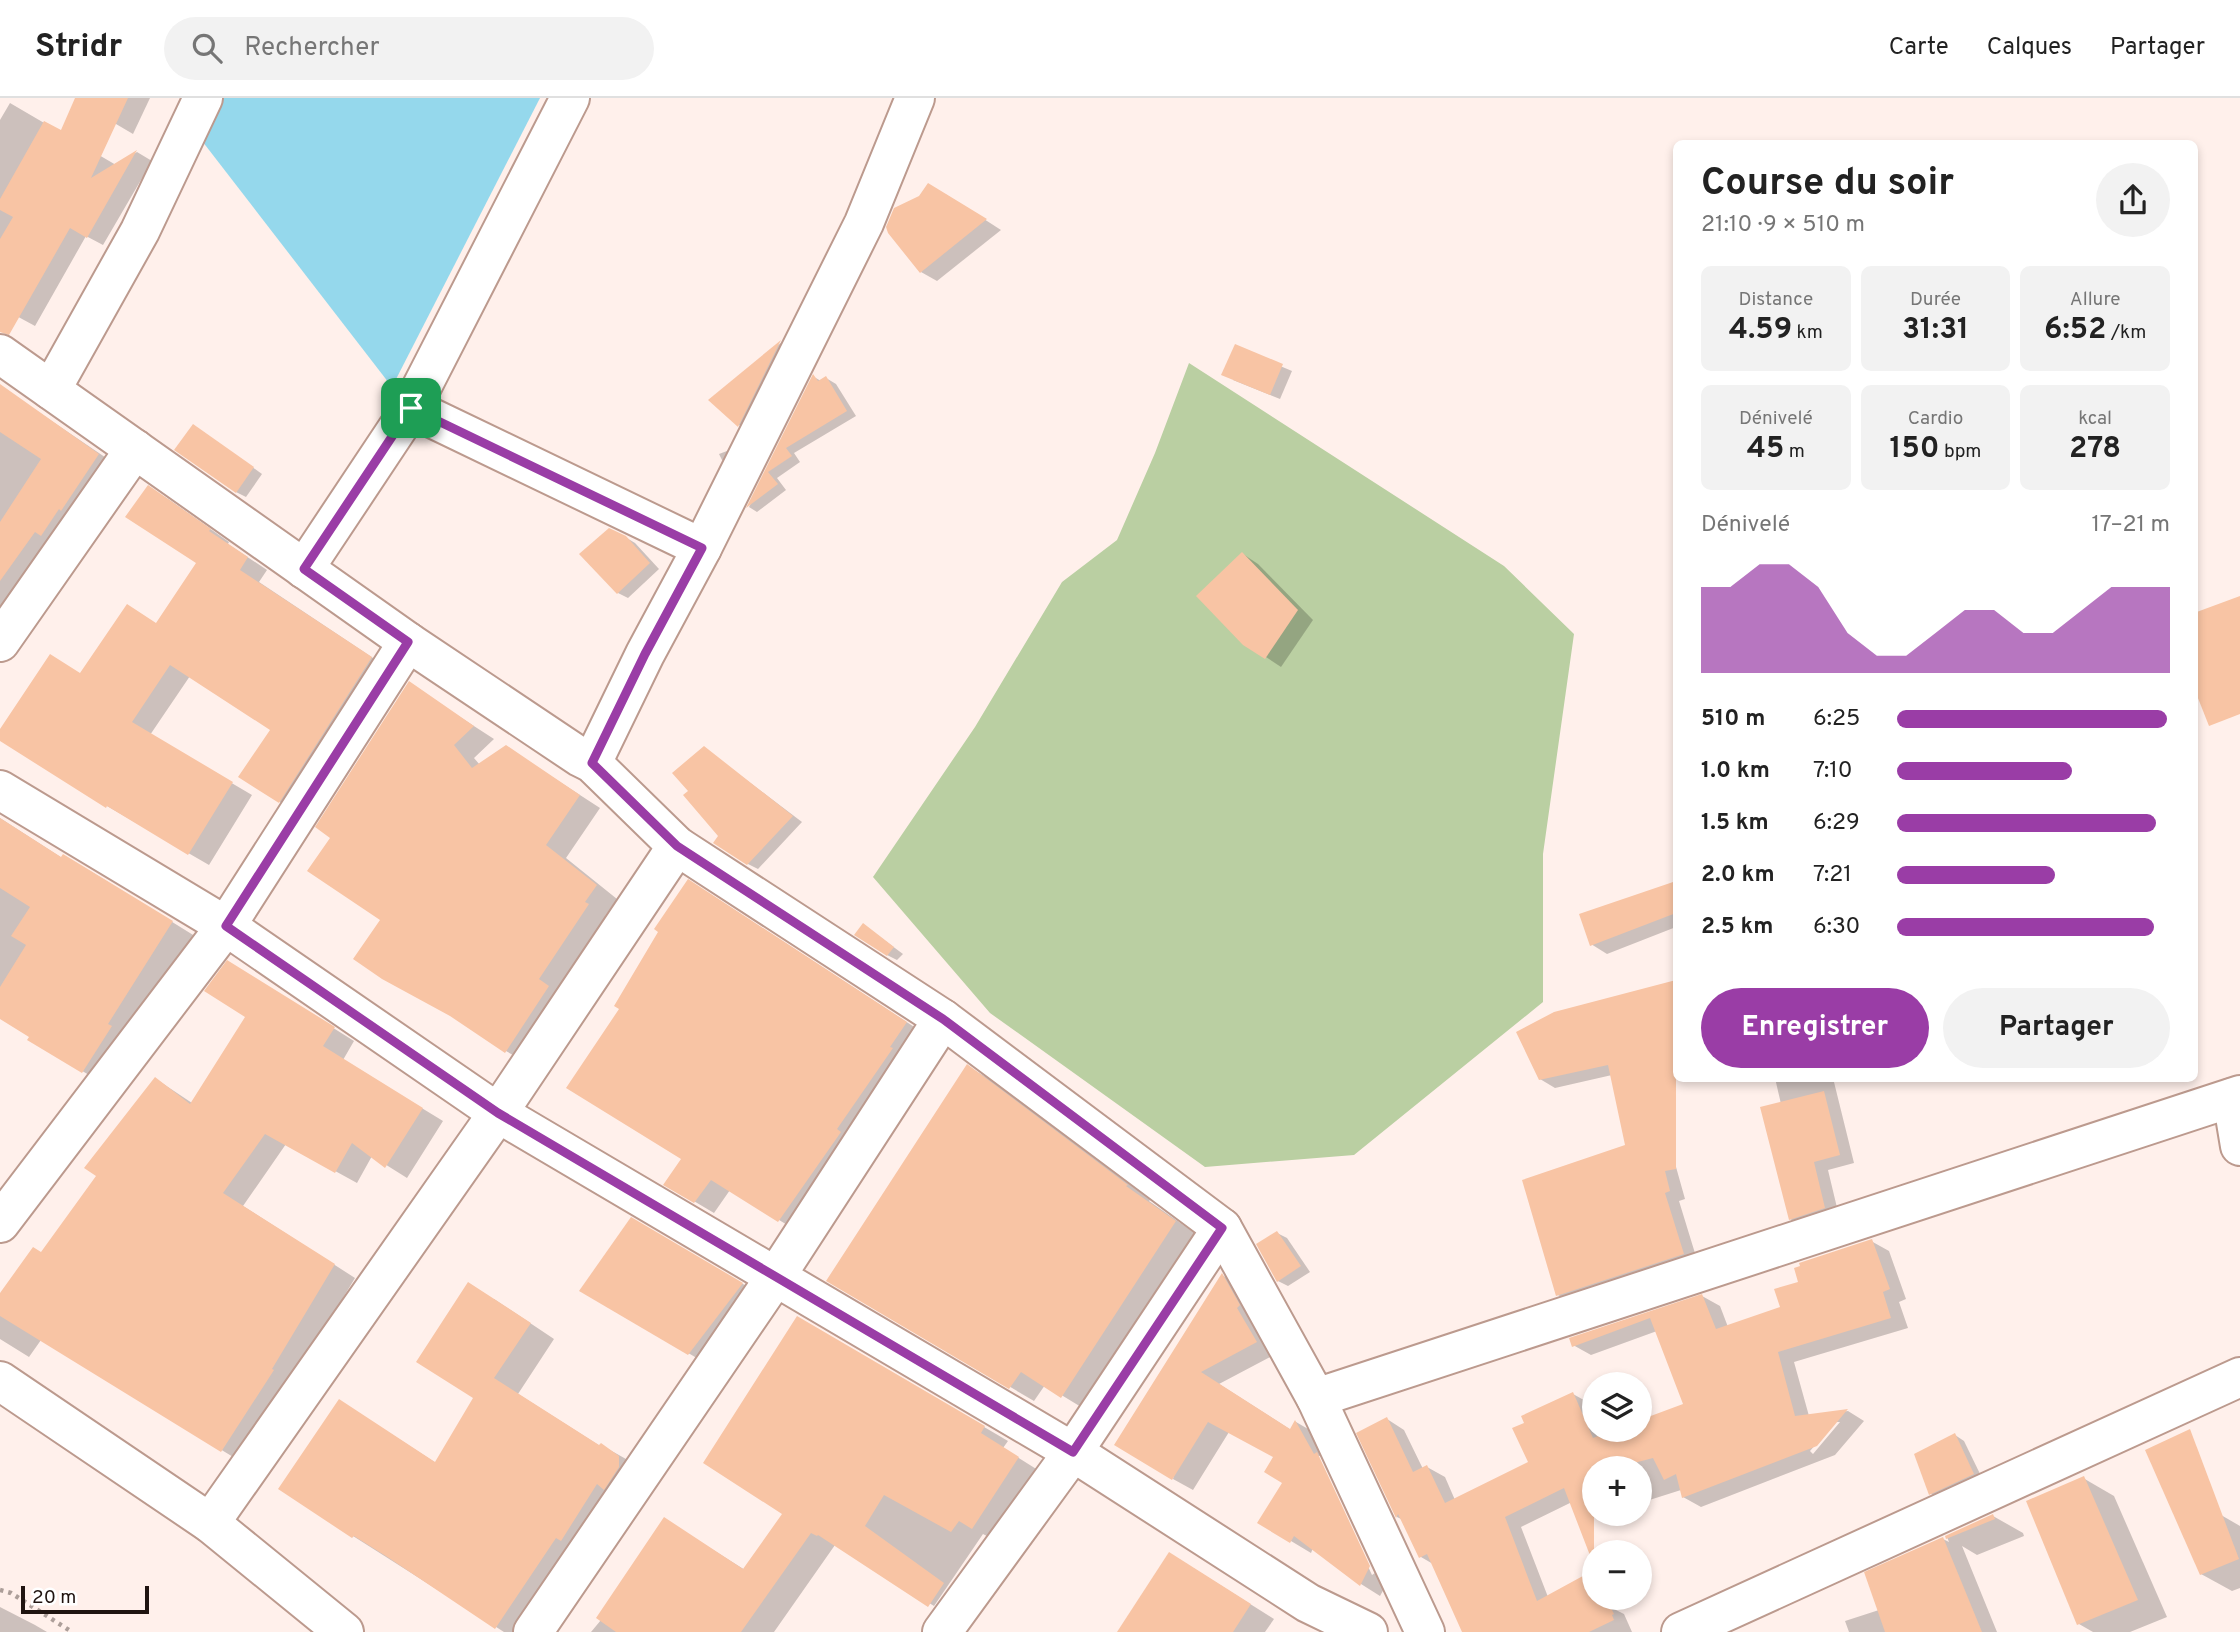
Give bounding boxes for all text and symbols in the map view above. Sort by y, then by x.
search box [164,17,654,80]
text: Stridr [35,27,122,69]
icon: search [188,29,226,67]
text: Rechercher [244,32,380,65]
text: Carte [1889,33,1949,63]
text: Calques [1987,33,2072,63]
text: Partager [2110,33,2205,63]
text: Course du soir [1701,160,1954,209]
button: share [2096,163,2170,237]
text: 21:10 · 9 × 510 m [1701,211,1865,240]
text: Distance [1739,288,1813,312]
text: Durée [1910,288,1961,312]
text: Allure [2070,288,2121,312]
text: 4.59 [1729,312,1792,349]
text: 31:31 [1902,312,1969,349]
text: 6:52 [2044,312,2106,349]
text: km [1792,321,1823,345]
text: /km [2106,321,2146,345]
pin [381,378,441,438]
icon: arrive [392,389,430,427]
text: Dénivelé [1739,407,1813,431]
text: Cardio [1908,407,1963,431]
text: kcal [2078,407,2112,431]
text: 45 [1747,431,1784,468]
text: 150 [1890,431,1940,468]
text: 278 [2069,431,2121,468]
text: m [1784,440,1805,464]
text: bpm [1940,440,1981,464]
text: Dénivelé [1701,511,1790,540]
text: 17–21 m [2091,511,2170,540]
text: 510 m [1701,705,1765,734]
text: 6:25 [1813,705,1860,734]
text: 1.0 km [1701,757,1770,786]
text: 7:10 [1813,757,1853,786]
text: 1.5 km [1701,809,1769,838]
text: 6:29 [1813,809,1860,838]
text: 2.0 km [1701,861,1775,890]
text: 7:21 [1813,861,1852,890]
text: 2.5 km [1701,913,1774,942]
text: 6:30 [1813,913,1860,942]
button: Enregistrer [1701,988,1929,1068]
button: Partager [1943,988,2170,1068]
map controls [1582,1372,1652,1610]
button: layers [1582,1372,1652,1442]
button: + [1582,1456,1652,1526]
button: − [1582,1540,1652,1610]
scale bar [21,1583,149,1615]
text: 20 m [32,1586,76,1610]

